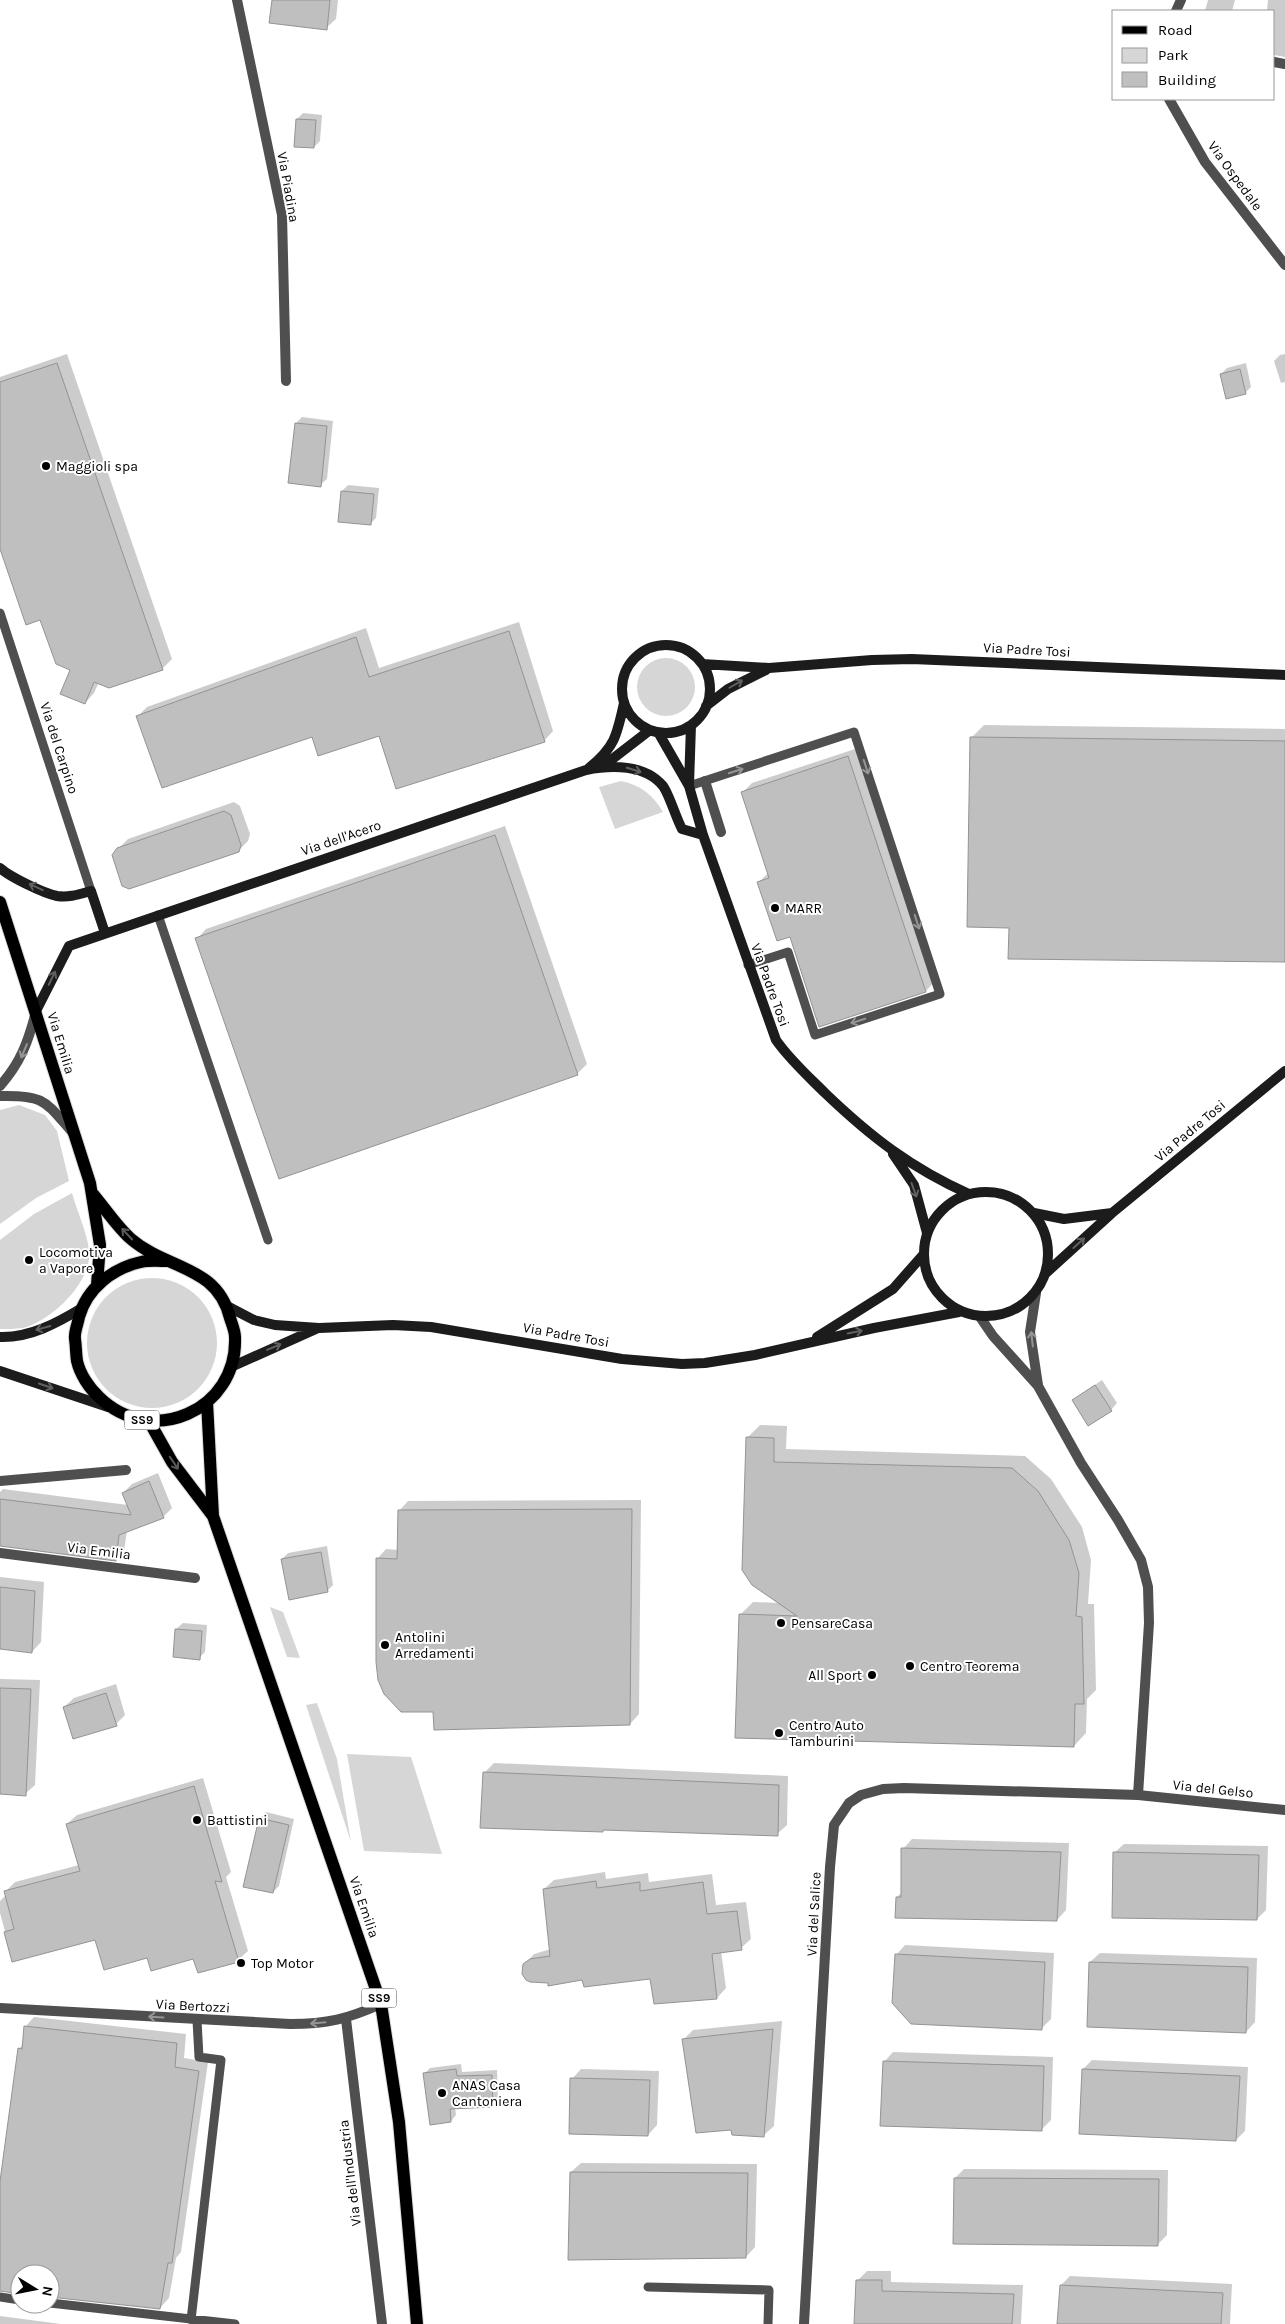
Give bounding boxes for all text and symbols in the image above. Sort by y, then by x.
legend [1112,10,1275,100]
text: Road [1158,21,1193,39]
text: Park [1158,46,1188,64]
text: Building [1158,71,1216,89]
street label: Via Ospedale [1204,138,1266,214]
street label: Via Piadina [273,150,303,224]
place label: Maggioli spa [56,458,138,475]
marker: Maggioli spa [40,460,52,472]
street label: Via Padre Tosi [983,639,1071,661]
one-way arrow [728,679,743,689]
street label: Via del Carpino [36,700,82,796]
one-way arrow [862,759,871,775]
one-way arrow [626,766,642,776]
one-way arrow [727,766,743,775]
street label: Via dell'Acero [299,816,383,860]
one-way arrow [29,882,44,891]
place label: MARR [785,900,822,917]
marker: MARR [769,902,781,914]
one-way arrow [912,913,922,929]
street label: Via Padre Tosi [747,941,793,1029]
one-way arrow [48,971,57,986]
street label: Via Emilia [44,1010,78,1076]
one-way arrow [851,1017,866,1026]
one-way arrow [18,1044,27,1059]
street label: Via Padre Tosi [1151,1096,1229,1166]
one-way arrow [910,1181,919,1197]
one-way arrow [121,1228,133,1240]
one-way arrow [1072,1237,1085,1249]
place label: Locomotiva a Vapore [39,1244,113,1277]
marker: Locomotiva a Vapore [23,1254,35,1266]
street label: Via Padre Tosi [521,1319,611,1351]
one-way arrow [35,1324,51,1334]
one-way arrow [847,1327,863,1336]
one-way arrow [1027,1332,1037,1348]
one-way arrow [266,1342,281,1351]
one-way arrow [38,1382,54,1391]
road number: SS9 [124,1410,160,1430]
one-way arrow [169,1456,179,1470]
street label: Via Emilia [66,1539,132,1563]
place label: PensareCasa [791,1615,873,1632]
marker: PensareCasa [775,1617,787,1629]
place label: Antolini Arredamenti [395,1629,475,1662]
marker: Antolini Arredamenti [379,1639,391,1651]
place label: Centro Teorema [920,1658,1019,1675]
marker: Centro Teorema [904,1660,916,1672]
place label: All Sport [808,1667,862,1684]
marker: All Sport [866,1669,878,1681]
place label: Centro Auto Tamburini [789,1717,864,1750]
marker: Centro Auto Tamburini [773,1727,785,1739]
street label: Via del Gelso [1172,1776,1254,1802]
place label: Battistini [207,1812,268,1829]
marker: Battistini [191,1814,203,1826]
street label: Via del Salice [803,1871,825,1957]
street label: Via Emilia [346,1874,382,1940]
place label: Top Motor [251,1955,314,1972]
marker: Top Motor [235,1957,247,1969]
road number: SS9 [362,1989,396,2008]
street label: Via Bertozzi [155,1996,231,2016]
one-way arrow [148,2013,164,2022]
one-way arrow [310,2018,326,2028]
place label: ANAS Casa Cantoniera [452,2077,522,2110]
marker: ANAS Casa Cantoniera [436,2087,448,2099]
street label: Via dell'Industria [335,2119,365,2227]
north arrow [10,2264,60,2314]
text: N [38,2285,57,2298]

